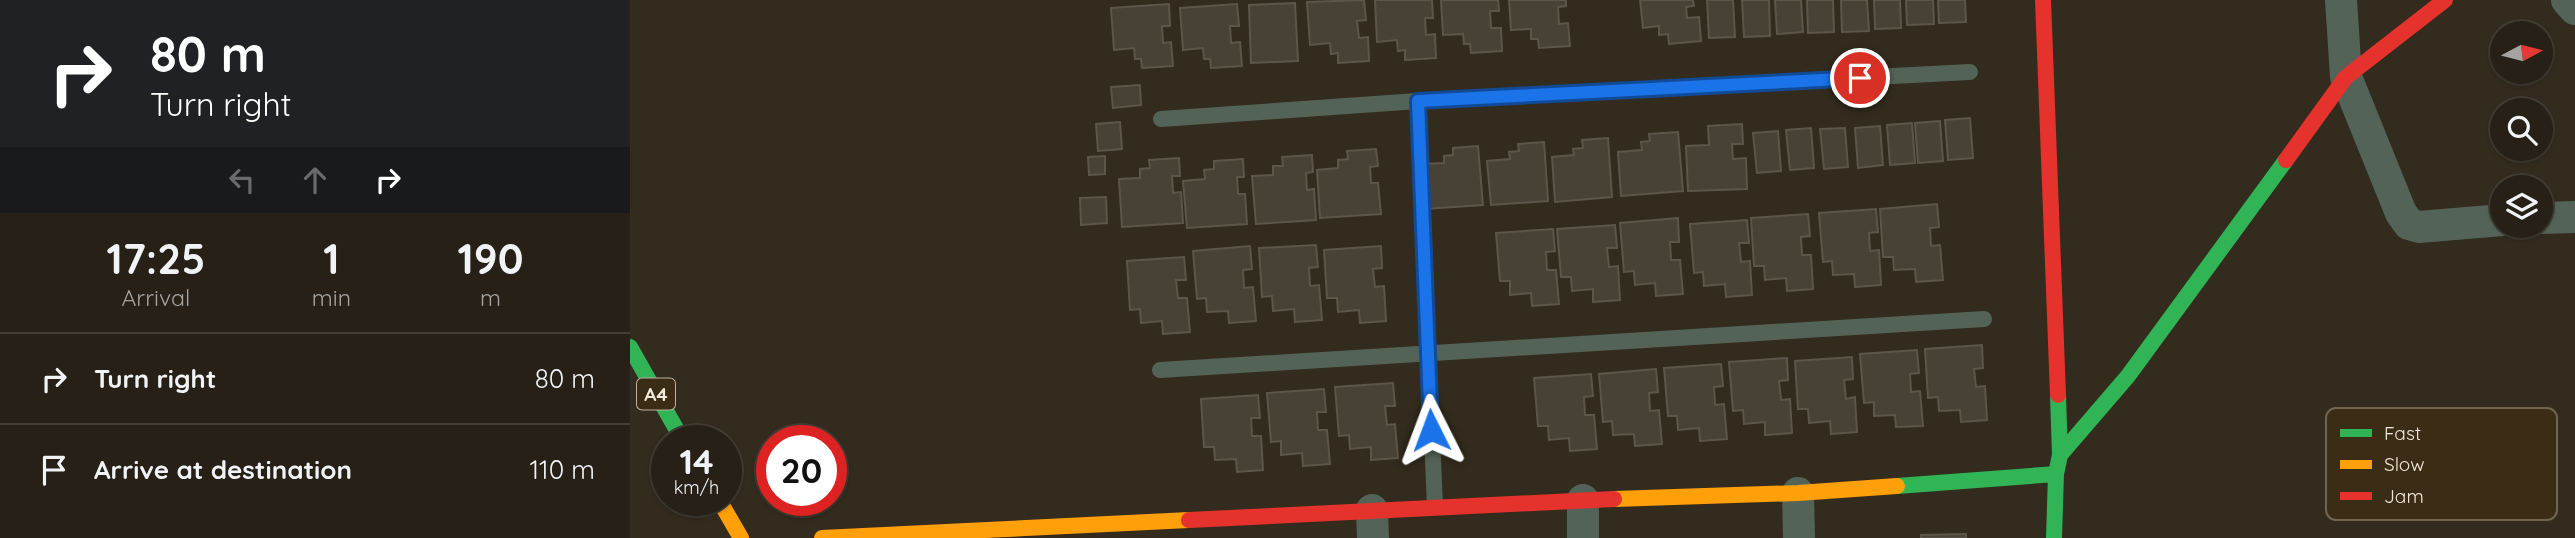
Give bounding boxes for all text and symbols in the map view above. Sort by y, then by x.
north arrow [2490,21,2553,84]
map controls [2490,21,2553,238]
text: 80 m [150,23,266,84]
icon: right [35,28,126,119]
pin [1830,48,1890,108]
icon: arrive [1841,59,1879,97]
text: Turn right [150,84,291,124]
button: search [2490,98,2553,161]
icon: left [223,161,261,199]
icon: ahead [296,161,334,199]
icon: right [369,161,407,199]
button: layers [2490,175,2553,238]
text: 17:25 [106,232,205,285]
text: 1 [323,232,340,285]
text: 190 [458,232,524,285]
text: Arrival [121,283,190,312]
text: min [312,283,351,312]
text: m [480,283,501,312]
icon: right [35,360,73,398]
text: Turn right [94,362,216,395]
text: 80 m [535,362,595,395]
road number: A4 [637,378,675,410]
position arrow [1394,393,1468,467]
legend [2326,408,2557,520]
text: Fast [2384,421,2421,445]
speed limit sign: 20 [756,425,847,516]
text: 14 [679,439,714,483]
icon: arrive [35,451,73,489]
text: Slow [2384,452,2425,476]
text: Arrive at destination [94,453,352,486]
text: 110 m [529,453,595,486]
text: km/h [674,476,719,499]
text: Jam [2384,484,2424,508]

